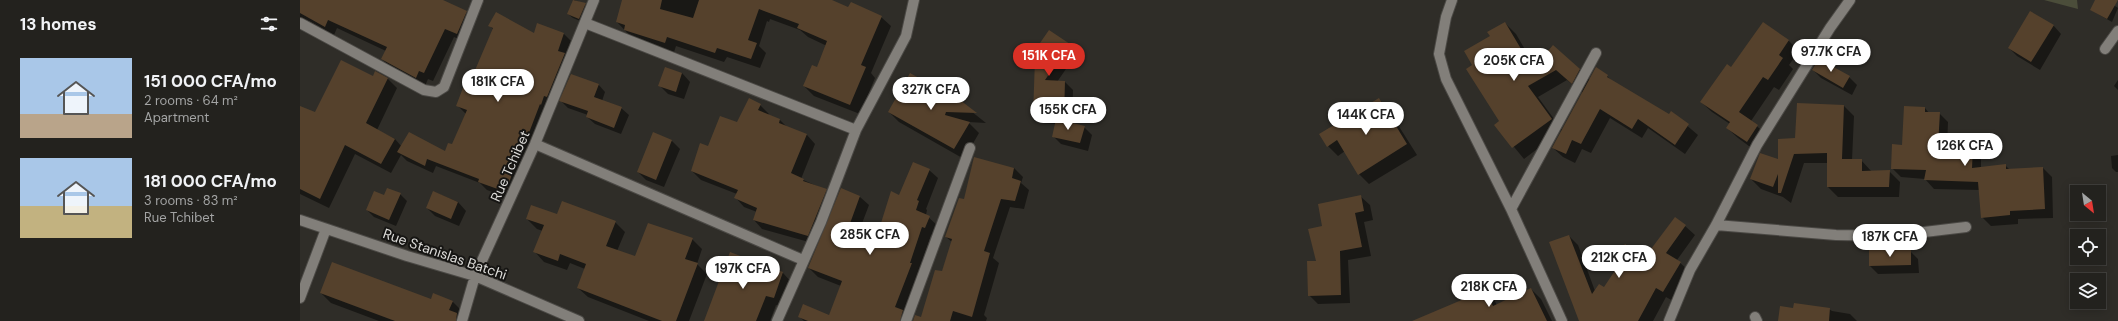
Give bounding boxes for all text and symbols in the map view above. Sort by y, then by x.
text: 13 homes [20,13,97,35]
icon: filters [258,13,280,35]
pin: 97.7K CFA [1785,39,1877,73]
pin: 151K CFA [1008,43,1090,77]
text: 97.7K CFA [1801,43,1861,60]
text: 151K CFA [1022,47,1076,64]
pin: 205K CFA [1473,48,1555,82]
text: 205K CFA [1483,52,1545,69]
pin: 181K CFA [457,69,539,103]
text: 151 000 CFA/mo [144,70,277,92]
text: 181K CFA [471,73,525,90]
icon: home [52,74,100,122]
pin: 327K CFA [890,77,972,111]
text: 327K CFA [902,81,960,98]
text: 2 rooms · 64 m² [144,92,238,109]
pin: 155K CFA [1027,97,1109,131]
text: 155K CFA [1039,101,1097,118]
pin: 144K CFA [1325,102,1407,136]
text: 144K CFA [1337,106,1395,123]
text: Apartment [144,109,209,126]
street label: Rue Tchibet [486,128,534,204]
pin: 126K CFA [1924,133,2006,167]
text: 126K CFA [1936,137,1994,154]
text: 181 000 CFA/mo [144,170,277,192]
icon: home [52,174,100,222]
north arrow [2070,185,2106,221]
map controls [2070,185,2106,309]
text: 3 rooms · 83 m² [144,192,238,209]
text: Rue Tchibet [144,209,215,226]
pin: 285K CFA [829,222,911,256]
street label: Rue Stanislas Batchi [381,224,509,284]
pin: 187K CFA [1849,224,1931,258]
text: 285K CFA [840,226,900,243]
text: 187K CFA [1862,228,1918,245]
button: locate [2070,229,2106,265]
pin: 212K CFA [1578,245,1660,279]
text: 212K CFA [1591,249,1647,266]
pin: 197K CFA [702,256,784,290]
text: 197K CFA [715,260,771,277]
button: layers [2070,273,2106,309]
pin: 218K CFA [1448,274,1530,308]
text: 218K CFA [1460,278,1518,295]

